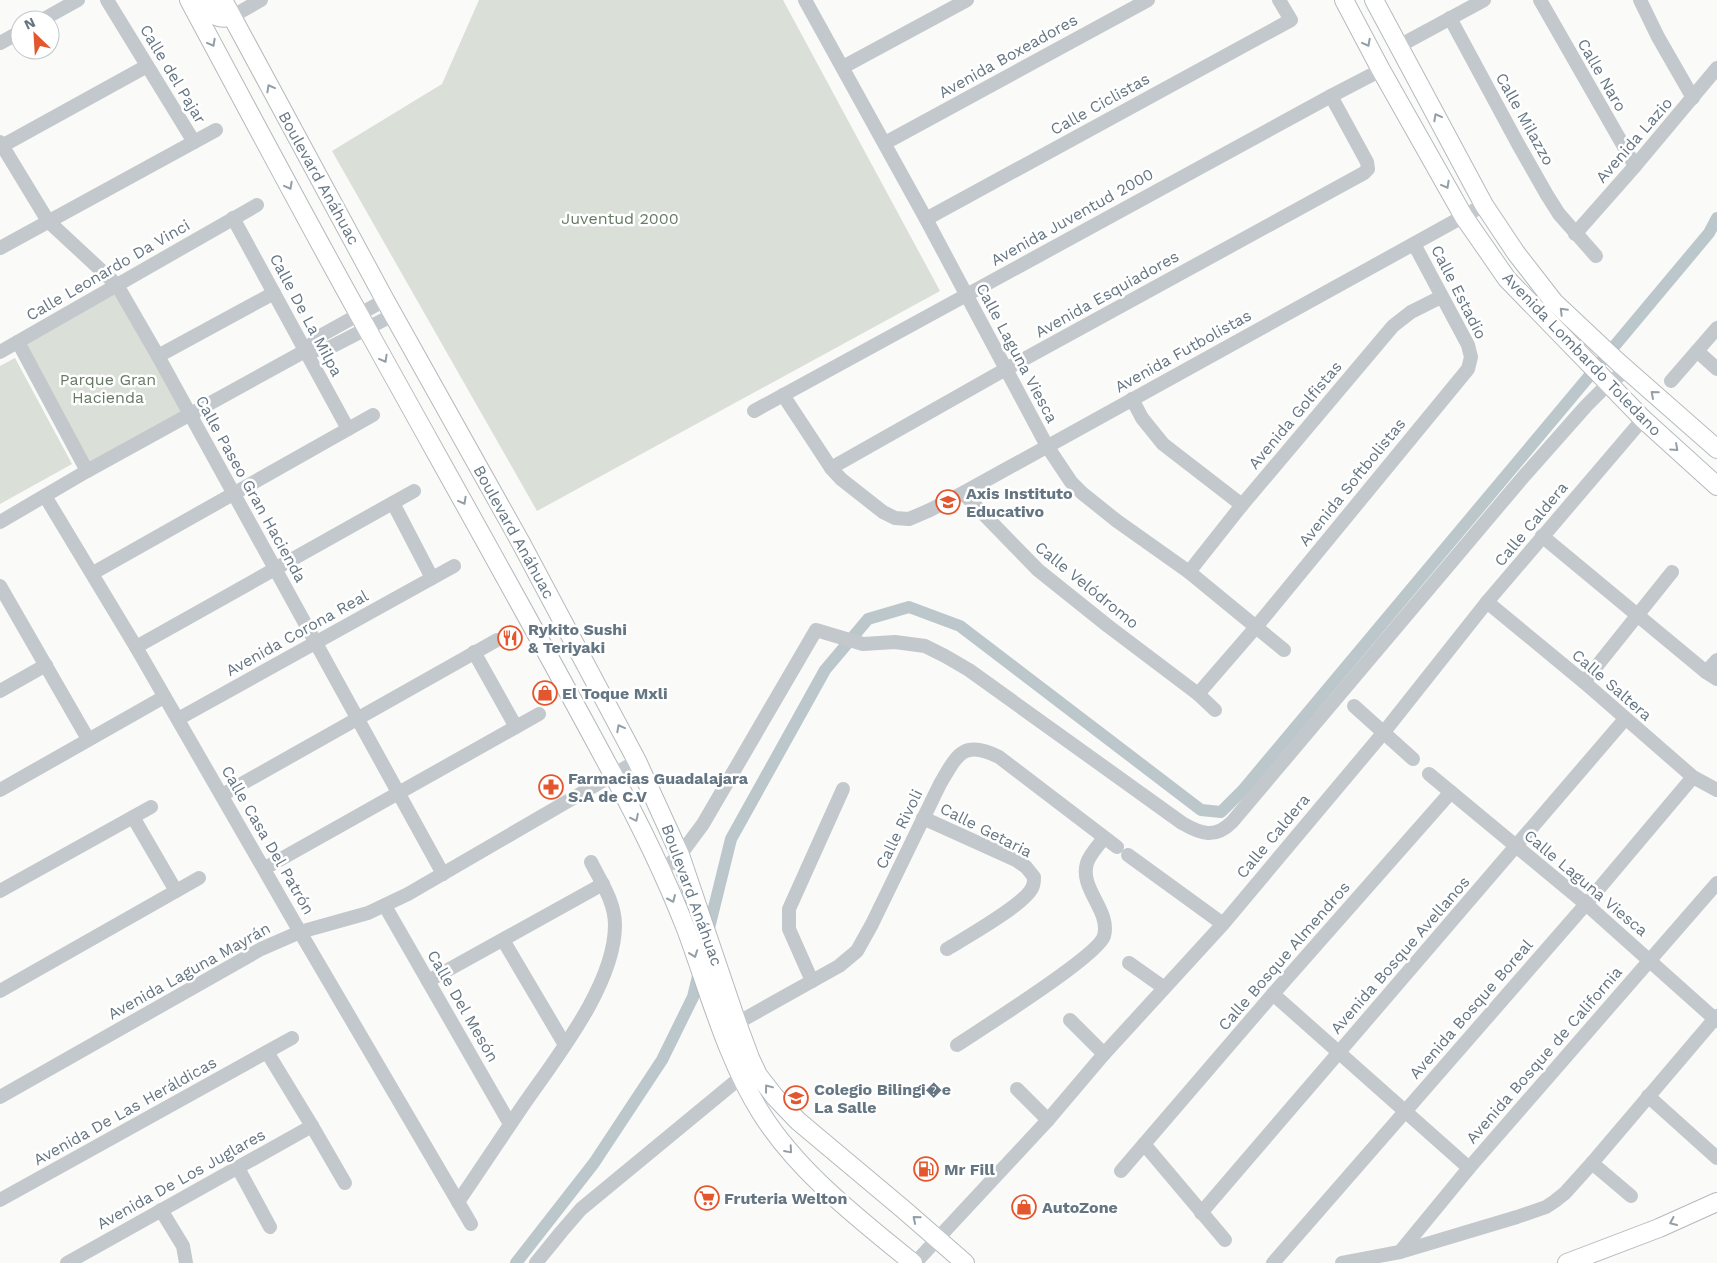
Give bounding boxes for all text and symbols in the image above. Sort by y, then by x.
north arrow [10,10,60,60]
street label: Avenida Boxeadores [935,10,1081,102]
text: N [21,14,38,33]
street label: Calle del Pajar [136,21,210,127]
street label: Calle Naro [1573,35,1631,115]
one-way arrow [206,38,216,47]
one-way arrow [1361,38,1371,47]
street label: Calle Ciclistas [1047,69,1153,139]
street label: Calle Milazzo [1492,69,1558,169]
one-way arrow [266,84,276,93]
street label: Avenida Lazio [1592,93,1676,187]
street label: Boulevard Anáhuac [274,108,364,248]
one-way arrow [1433,113,1443,122]
street label: Avenida Juventud 2000 [987,164,1157,270]
one-way arrow [283,180,293,189]
one-way arrow [1440,180,1450,189]
park label: Juventud 2000 [561,209,679,228]
street label: Calle Leonardo Da Vinci [23,215,193,325]
street label: Calle Estadio [1427,242,1491,342]
street label: Avenida Esquiadores [1032,247,1182,341]
street label: Calle De La Milpa [266,250,346,380]
street label: Avenida Lombardo Toledano [1499,268,1665,440]
street label: Calle Laguna Viesca [972,280,1062,426]
street label: Avenida Futbolistas [1111,306,1255,396]
one-way arrow [1560,308,1569,317]
one-way arrow [378,354,388,363]
street label: Avenida Golfistas [1244,357,1346,473]
park label: Parque Gran Hacienda [60,370,156,407]
one-way arrow [1651,391,1660,399]
street label: Calle Paseo Gran Hacienda [192,392,310,586]
street label: Avenida Softbolistas [1295,414,1409,550]
one-way arrow [1669,442,1678,451]
street label: Boulevard Anáhuac [469,462,559,602]
street label: Calle Caldera [1490,478,1572,570]
place label: Axis Instituto Educativo [966,484,1073,521]
school or university icon: Axis Instituto Educativo [935,489,961,515]
one-way arrow [457,496,467,505]
street label: Calle Velódromo [1031,537,1143,633]
street label: Avenida Corona Real [222,586,372,680]
place label: Rykito Sushi & Teriyaki [528,620,627,657]
restaurant icon: Rykito Sushi & Teriyaki [497,625,523,651]
street label: Calle Saltera [1568,645,1656,725]
shop icon: El Toque Mxli [532,680,558,706]
place label: El Toque Mxli [562,684,668,703]
one-way arrow [616,724,626,733]
street label: Calle Casa Del Patrón [218,762,318,918]
place label: Farmacias Guadalajara S.A de C.V [568,769,749,806]
pharmacy icon: Farmacias Guadalajara S.A de C.V [538,774,564,800]
street label: Calle Rivoli [872,786,926,872]
street label: Calle Caldera [1232,790,1314,882]
street label: Calle Getaria [937,799,1035,861]
one-way arrow [629,813,639,822]
street label: Boulevard Anáhuac [658,822,726,968]
street label: Calle Laguna Viesca [1520,826,1652,940]
street label: Avenida Bosque Avellanos [1326,872,1474,1038]
street label: Calle Bosque Almendros [1214,878,1354,1034]
one-way arrow [666,894,677,903]
street label: Avenida Laguna Mayrán [105,918,273,1024]
street label: Avenida Bosque Boreal [1405,935,1537,1083]
street label: Calle Del Mesón [423,947,503,1065]
one-way arrow [688,949,698,958]
street label: Avenida Bosque de California [1462,963,1626,1147]
street label: Avenida De Las Heráldicas [30,1053,220,1169]
place label: Colegio Bilingi�e La Salle [814,1080,951,1117]
one-way arrow [765,1084,774,1094]
school or university icon: Colegio Bilingi�e La Salle [783,1085,809,1111]
street label: Avenida De Los Juglares [93,1125,269,1233]
one-way arrow [783,1144,792,1153]
fuel station icon: Mr Fill [913,1156,939,1182]
place label: Mr Fill [944,1160,995,1179]
supermarket icon: Fruteria Welton [694,1185,720,1211]
place label: Fruteria Welton [724,1189,847,1208]
shop icon: AutoZone [1011,1194,1037,1220]
place label: AutoZone [1042,1198,1118,1217]
one-way arrow [1669,1215,1678,1226]
one-way arrow [912,1216,921,1225]

